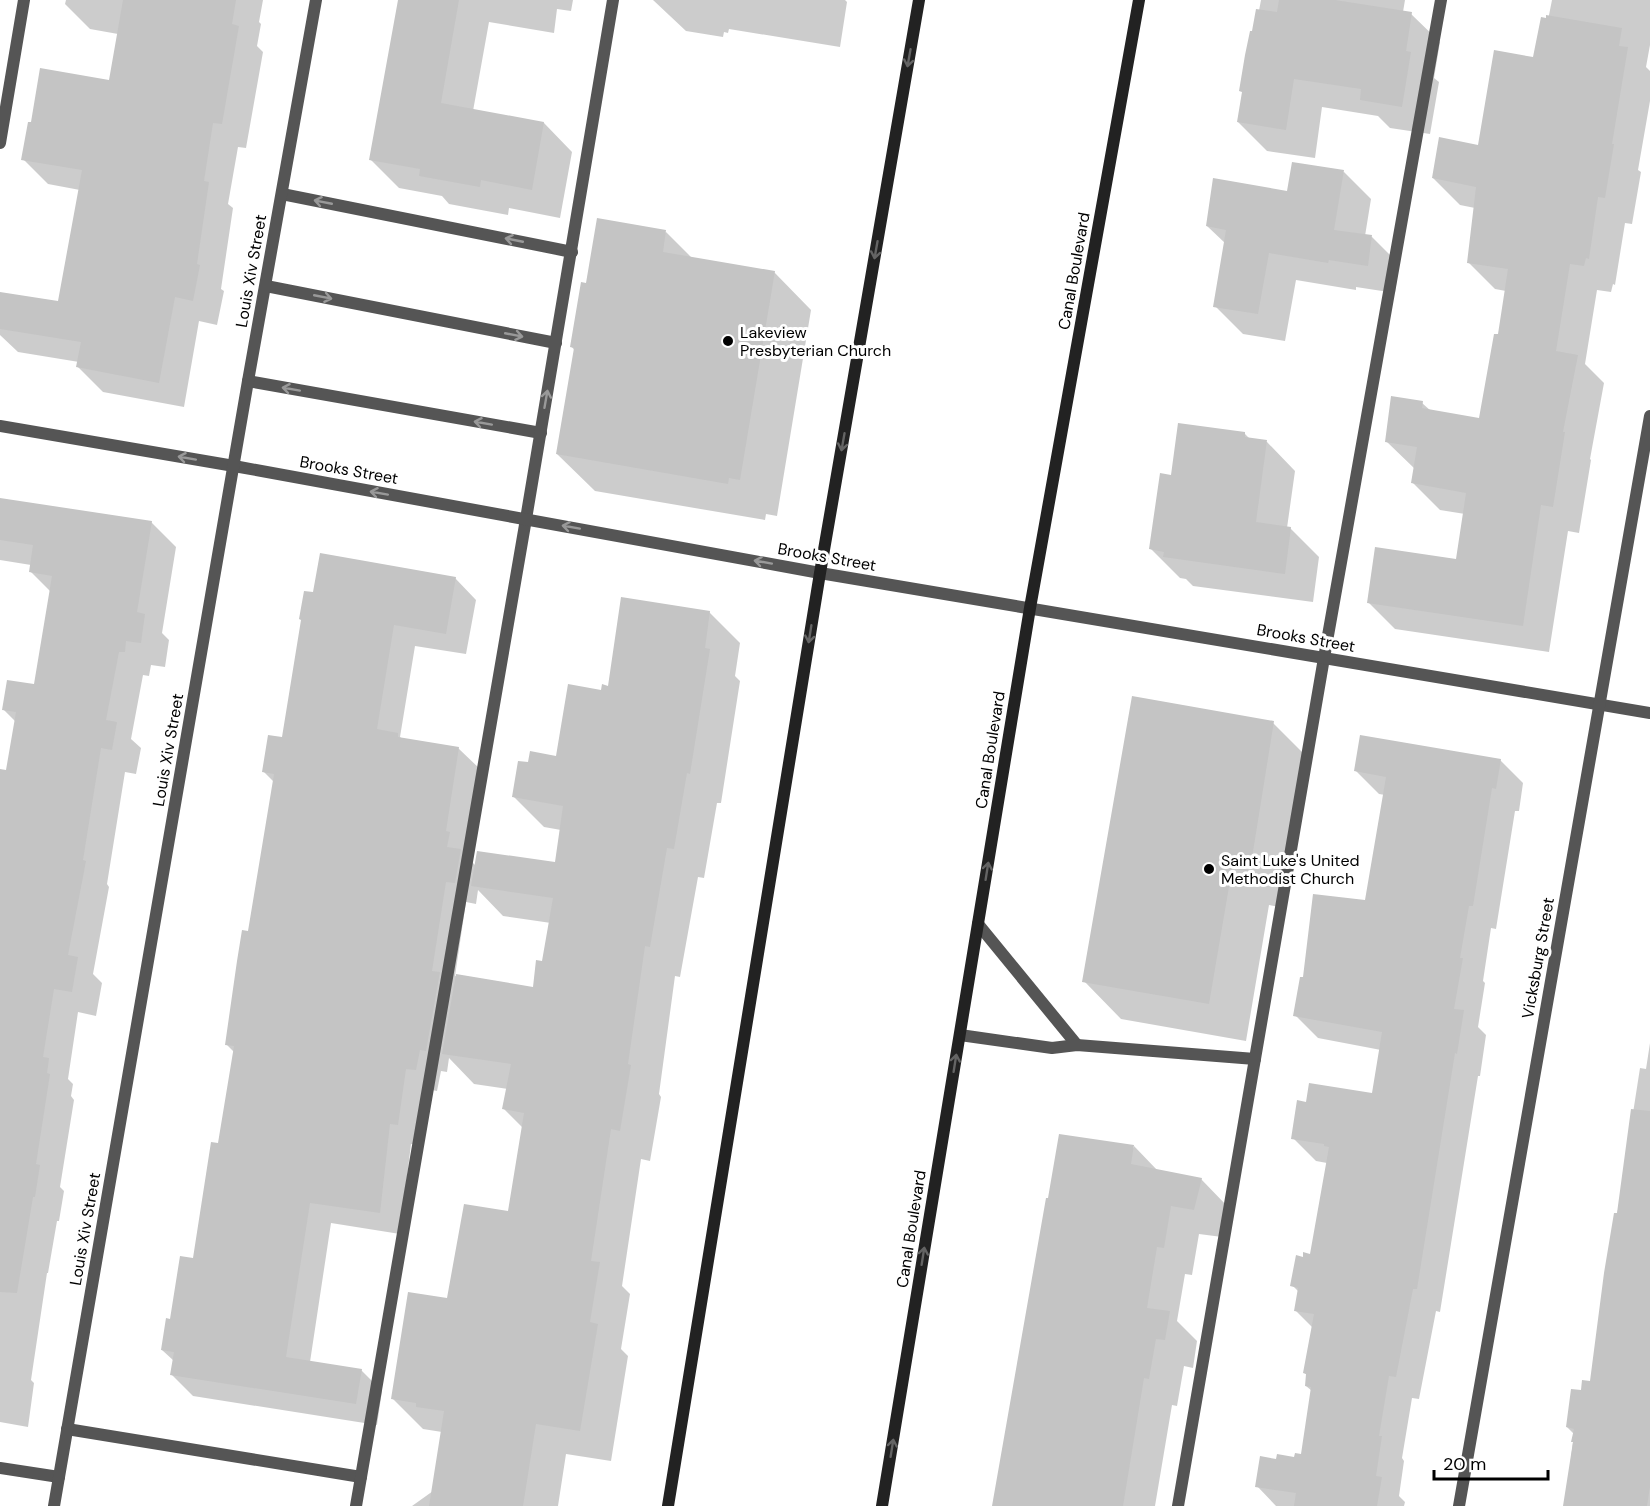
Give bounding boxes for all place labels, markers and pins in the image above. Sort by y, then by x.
place label: Lakeview Presbyterian Church [740,322,891,361]
marker: Lakeview Presbyterian Church [721,334,735,348]
place label: Saint Luke's United Methodist Church [1221,850,1360,889]
marker: Saint Luke's United Methodist Church [1202,862,1216,876]

